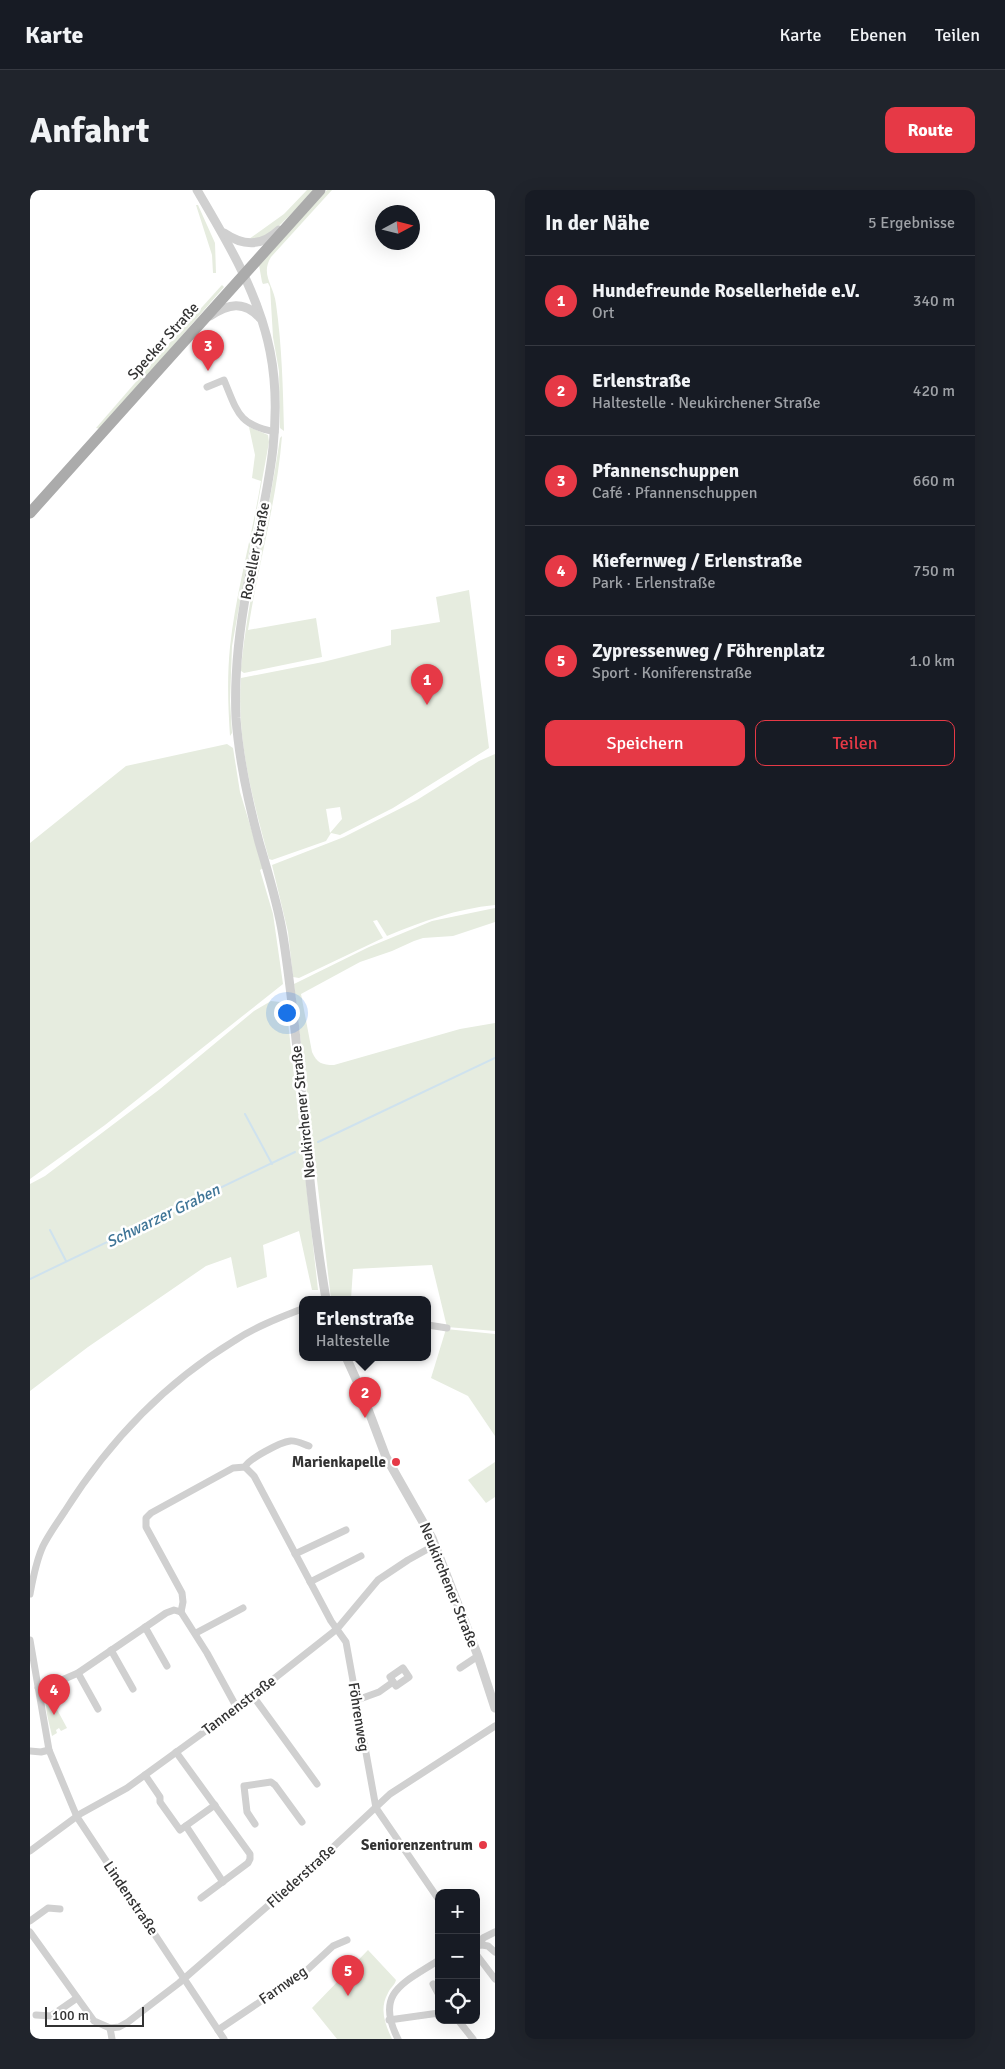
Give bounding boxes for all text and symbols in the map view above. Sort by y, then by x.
text: Karte [25,20,83,50]
text: Karte [779,24,821,46]
text: Ebenen [849,24,907,46]
text: Teilen [935,24,980,46]
button: Route [885,107,975,153]
text: Anfahrt [30,109,149,152]
north arrow [375,205,420,250]
text: In der Nähe [545,210,650,236]
text: 5 Ergebnisse [868,213,955,233]
text: Hundefreunde Rosellerheide e.V. [592,279,860,303]
text: 1 [557,291,565,311]
text: 340 m [913,291,955,311]
street label: Specker Straße [124,299,202,383]
text: Ort [592,303,614,323]
pin: 3 [192,330,224,371]
text: Erlenstraße [592,369,691,393]
text: 2 [557,381,565,401]
text: 420 m [913,381,955,401]
text: Haltestelle · Neukirchener Straße [592,393,821,413]
text: Pfannenschuppen [592,459,739,483]
text: 3 [557,471,565,491]
text: 660 m [913,471,955,491]
text: Café · Pfannenschuppen [592,483,757,503]
street label: Roseller Straße [237,501,273,601]
text: Kiefernweg / Erlenstraße [592,549,802,573]
text: 4 [557,561,565,581]
text: 750 m [913,561,955,581]
text: Park · Erlenstraße [592,573,715,593]
text: Zypressenweg / Föhrenplatz [592,639,825,663]
text: 5 [557,651,565,671]
text: 1.0 km [909,651,955,671]
text: Sport · Koniferenstraße [592,663,752,683]
pin: 1 [411,664,443,705]
button: Speichern [545,720,745,766]
button: Teilen [755,720,955,766]
your location [274,1000,300,1026]
street label: Neukirchener Straße [287,1045,319,1179]
water label: Schwarzer Graben [103,1179,224,1252]
popup [299,1296,431,1361]
text: Erlenstraße [316,1307,414,1331]
text: Haltestelle [316,1331,390,1351]
pin: 2 [349,1377,381,1418]
place label: Marienkapelle [292,1453,386,1471]
marker: Marienkapelle [390,1456,402,1468]
street label: Neukirchener Straße [416,1520,482,1650]
street label: Tannenstraße [199,1671,279,1739]
pin: 4 [38,1674,70,1715]
street label: Föhrenweg [345,1681,373,1753]
place label: Seniorenzentrum [361,1836,473,1854]
marker: Seniorenzentrum [477,1839,489,1851]
street label: Fliederstraße [263,1840,339,1912]
street label: Lindenstraße [100,1858,162,1938]
map controls [435,1889,480,2024]
button: + [435,1889,480,1934]
button: − [435,1934,480,1979]
pin: 5 [332,1955,364,1996]
street label: Farnweg [256,1962,311,2008]
button: locate [435,1979,480,2024]
scale bar [45,2004,144,2027]
text: 100 m [52,2007,89,2024]

